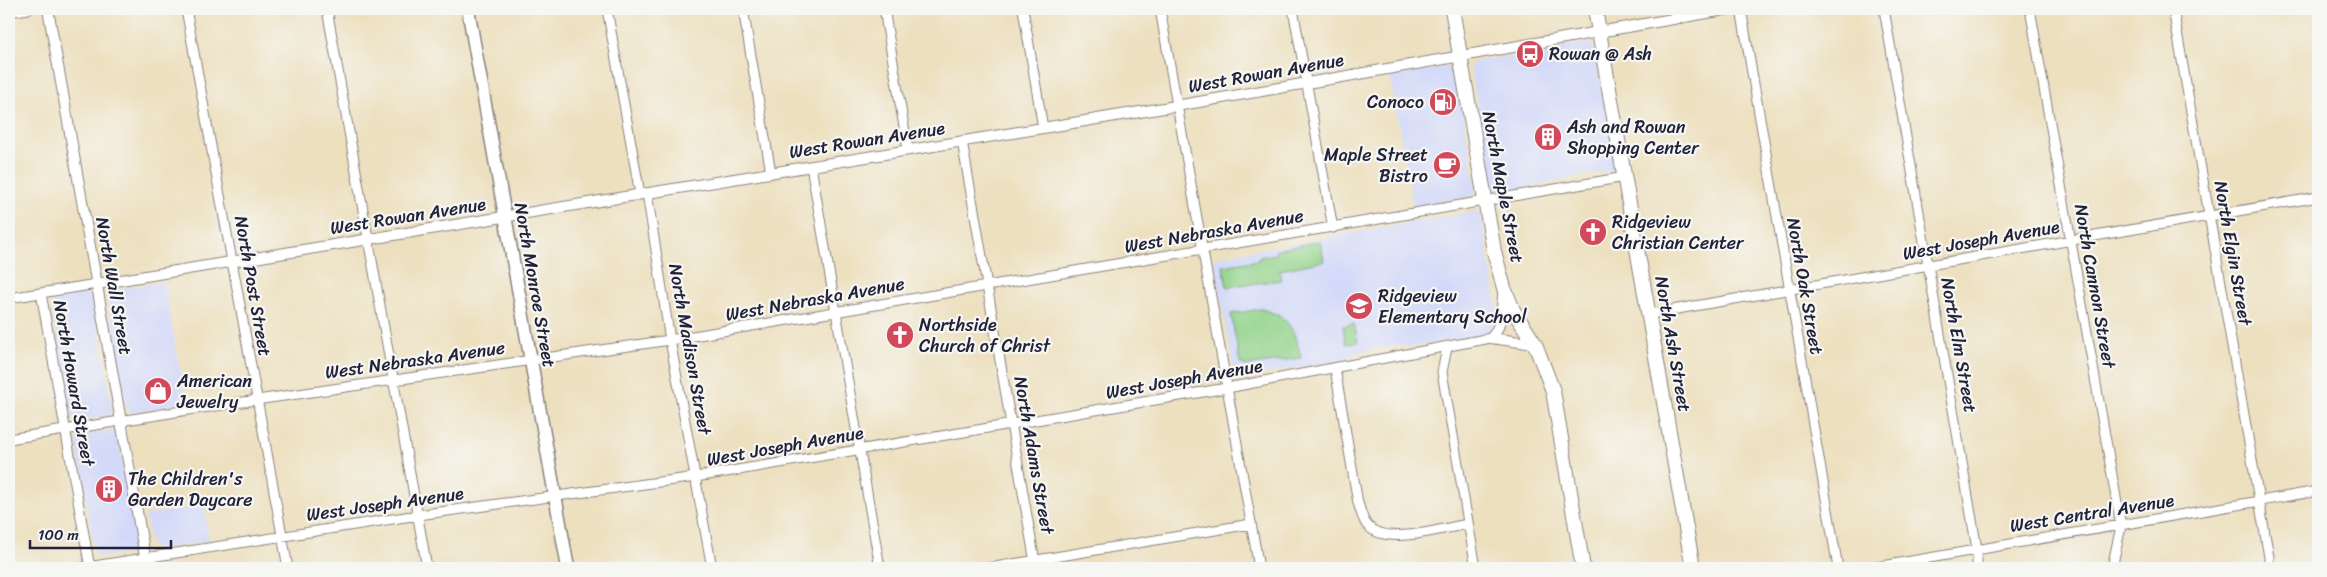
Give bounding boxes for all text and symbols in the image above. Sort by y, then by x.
place label: Rowan @ Ash [1549,38,1652,70]
bus stop icon: Rowan @ Ash [1515,39,1545,69]
street label: West Rowan Avenue [1186,44,1347,102]
place label: Conoco [1367,86,1424,118]
fuel station icon: Conoco [1428,87,1458,117]
street label: North Maple Street [1473,108,1533,266]
place label: Ash and Rowan Shopping Center [1566,111,1700,164]
street label: West Rowan Avenue [787,112,948,168]
building icon: Ash and Rowan Shopping Center [1533,122,1563,152]
place label: Maple Street Bistro [1324,139,1428,192]
cafe icon: Maple Street Bistro [1432,150,1462,180]
street label: North Elgin Street [2205,178,2262,329]
street label: West Rowan Avenue [328,188,489,244]
street label: West Nebraska Avenue [1122,199,1306,263]
street label: North Monroe Street [505,200,565,370]
street label: North Cannon Street [2065,201,2125,371]
place label: Ridgeview Christian Center [1612,206,1745,259]
street label: West Joseph Avenue [1900,210,2062,270]
street label: North Post Street [225,213,281,359]
street label: North Wall Street [86,214,142,358]
street label: North Oak Street [1777,215,1833,357]
church icon: Ridgeview Christian Center [1578,217,1608,247]
street label: North Madison Street [659,261,721,438]
street label: West Nebraska Avenue [723,267,907,331]
street label: North Ash Street [1645,274,1701,415]
street label: North Elm Street [1931,275,1987,415]
place label: Ridgeview Elementary School [1378,280,1527,333]
school or university icon: Ridgeview Elementary School [1344,291,1374,321]
street label: North Howard Street [44,297,104,469]
place label: Northside Church of Christ [919,309,1051,362]
church icon: Northside Church of Christ [885,320,915,350]
street label: West Nebraska Avenue [323,332,507,388]
street label: West Joseph Avenue [1103,349,1265,409]
place label: American Jewelry [176,365,252,418]
street label: North Adams Street [1004,374,1064,537]
shop icon: American Jewelry [143,376,173,406]
street label: West Joseph Avenue [704,416,866,476]
place label: The Children's Garden Daycare [128,463,253,516]
building icon: The Children's Garden Daycare [94,474,124,504]
street label: West Joseph Avenue [304,477,466,531]
street label: West Central Avenue [2008,484,2177,542]
scale bar [30,517,171,549]
text: 100 m [38,522,79,548]

